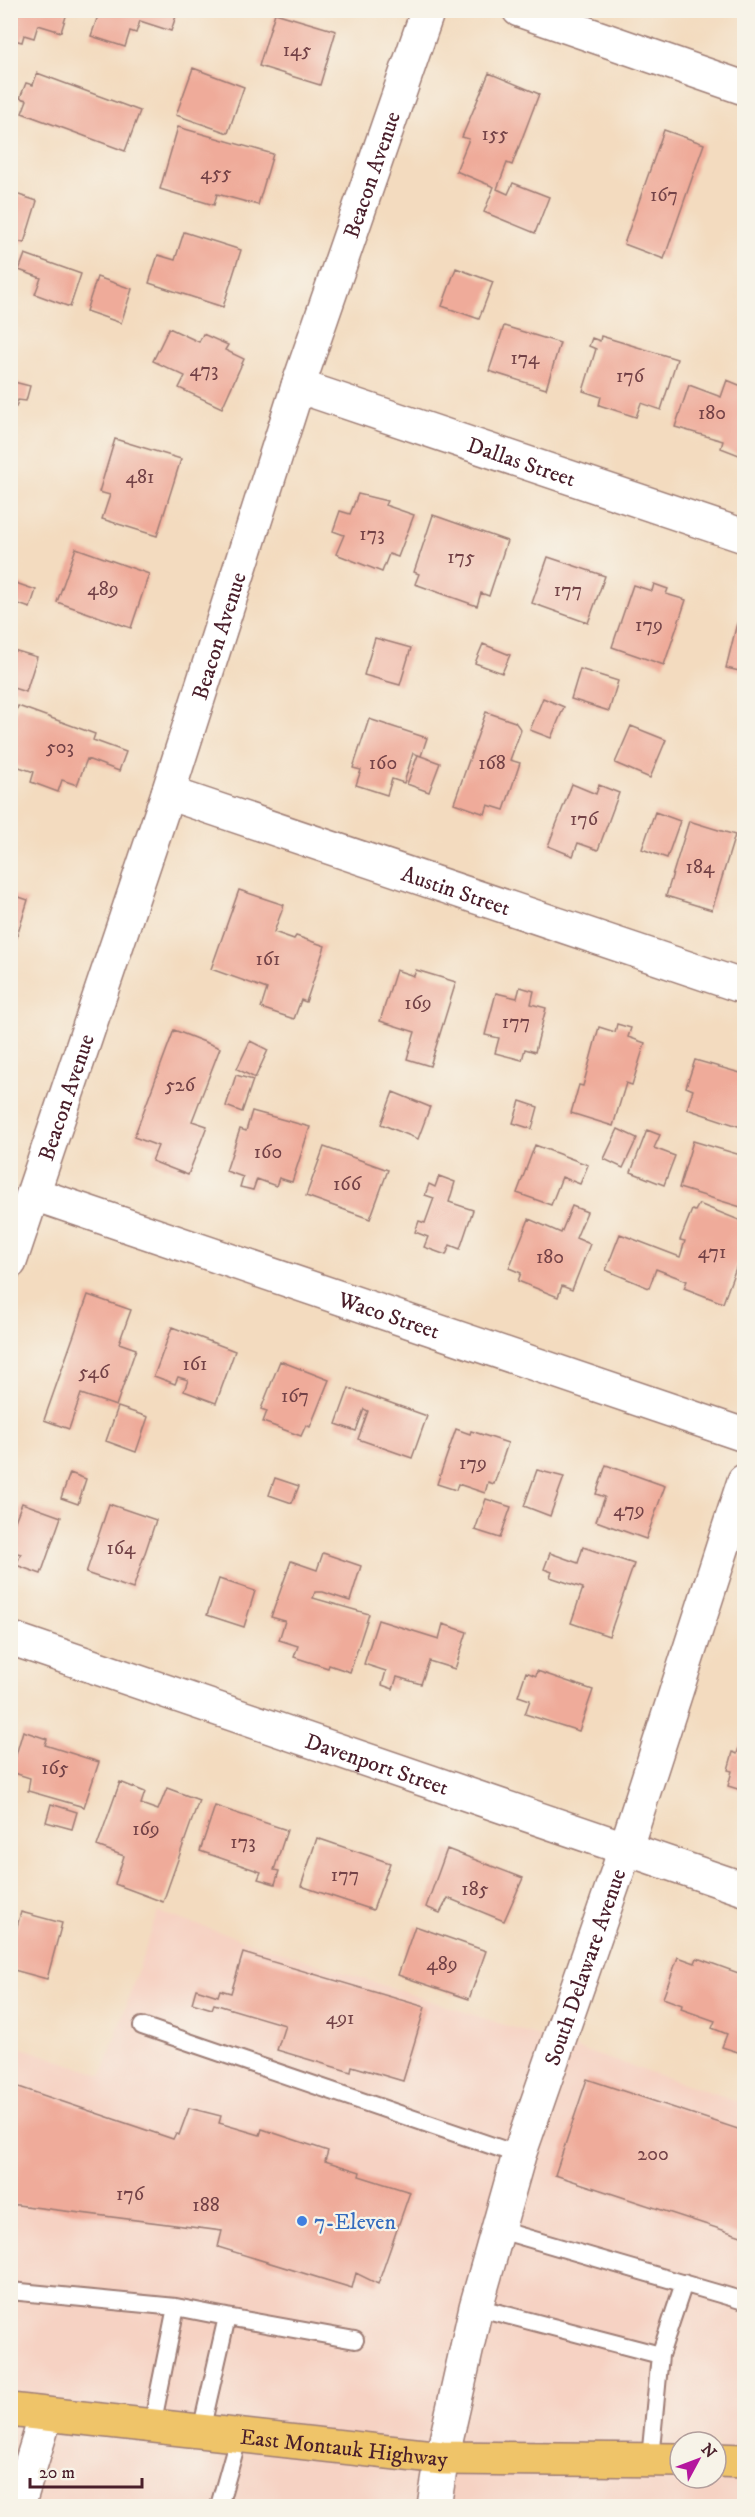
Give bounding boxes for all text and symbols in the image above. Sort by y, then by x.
house number: 145 [283,38,311,63]
street label: Beacon Avenue [338,108,407,242]
house number: 155 [481,122,509,147]
house number: 455 [200,161,232,186]
house number: 167 [650,183,678,208]
house number: 174 [510,346,540,371]
house number: 473 [190,358,218,383]
house number: 176 [616,364,645,389]
house number: 180 [698,401,726,426]
street label: Dallas Street [464,432,579,493]
house number: 481 [126,465,154,490]
house number: 173 [359,522,385,547]
house number: 175 [447,545,475,570]
street label: Beacon Avenue [187,569,253,703]
house number: 489 [87,577,119,602]
house number: 177 [554,578,582,603]
house number: 179 [635,613,663,638]
house number: 503 [46,735,74,760]
house number: 160 [369,751,397,776]
house number: 168 [478,751,506,776]
house number: 176 [570,807,599,832]
house number: 184 [686,855,715,880]
street label: Austin Street [398,861,513,922]
house number: 161 [256,947,280,972]
house number: 169 [404,991,432,1016]
house number: 177 [502,1010,530,1035]
street label: Beacon Avenue [33,1031,101,1165]
house number: 526 [165,1073,196,1098]
house number: 160 [254,1140,282,1165]
house number: 166 [333,1172,362,1197]
house number: 471 [698,1240,726,1265]
house number: 180 [536,1245,564,1270]
street label: Waco Street [334,1286,443,1346]
house number: 161 [183,1352,207,1377]
house number: 546 [79,1360,110,1385]
house number: 167 [281,1384,309,1409]
house number: 179 [459,1451,487,1476]
house number: 479 [613,1498,645,1523]
house number: 164 [106,1536,136,1561]
street label: Davenport Street [301,1728,452,1802]
house number: 165 [41,1756,69,1781]
house number: 169 [132,1817,160,1842]
house number: 173 [230,1830,256,1855]
house number: 177 [331,1863,359,1888]
street label: South Delaware Avenue [539,1865,632,2069]
house number: 185 [461,1877,489,1902]
house number: 489 [426,1952,458,1977]
house number: 491 [326,2006,354,2031]
house number: 200 [637,2142,669,2167]
house number: 176 [116,2182,145,2207]
house number: 188 [192,2193,220,2218]
place label: 7-Eleven [314,2209,396,2236]
marker: 7-Eleven [295,2214,309,2228]
street label: East Montauk Highway [239,2424,448,2473]
north arrow [668,2430,728,2490]
text: N [697,2439,720,2462]
scale bar [30,2451,142,2489]
text: 20 m [39,2462,75,2484]

